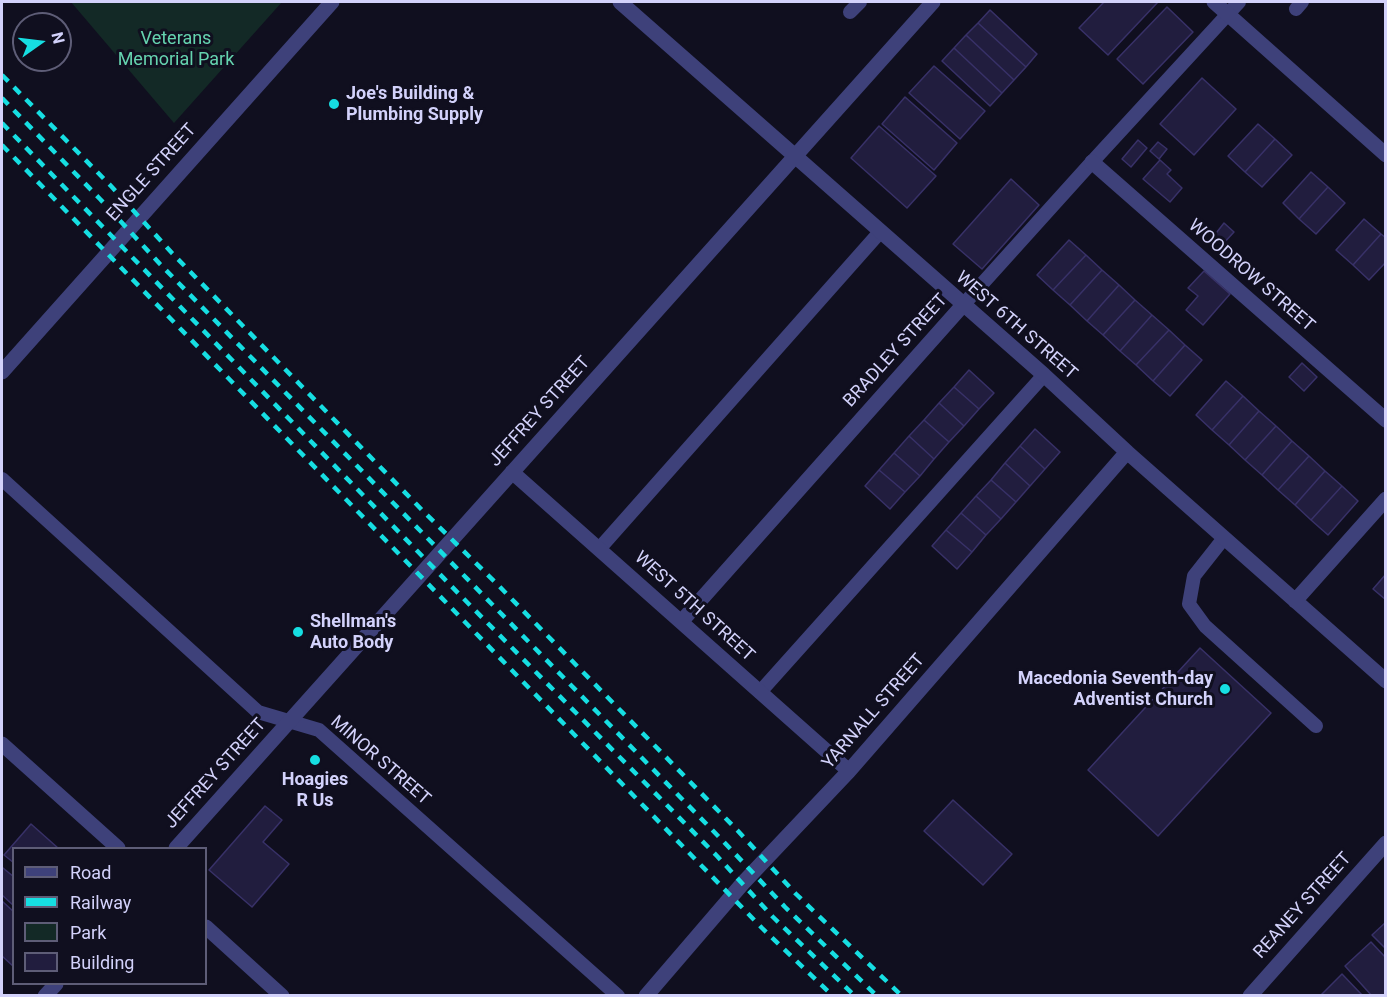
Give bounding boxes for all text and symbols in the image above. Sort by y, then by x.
north arrow [12,12,72,72]
park label: Veterans Memorial Park [118,28,234,70]
text: N [47,30,69,46]
place label: Joe's Building & Plumbing Supply [346,83,483,125]
marker: Joe's Building & Plumbing Supply [327,97,341,111]
street label: ENGLE STREET [103,120,201,226]
street label: WOODROW STREET [1183,215,1319,337]
street label: WEST 6TH STREET [951,267,1081,385]
street label: BRADLEY STREET [839,290,953,412]
street label: JEFFREY STREET [485,353,595,471]
street label: WEST 5TH STREET [629,547,759,667]
place label: Shellman's Auto Body [310,611,396,654]
marker: Shellman's Auto Body [291,625,305,639]
street label: YARNALL STREET [818,650,930,774]
place label: Macedonia Seventh-day Adventist Church [1018,668,1213,710]
marker: Macedonia Seventh-day Adventist Church [1218,682,1232,696]
street label: MINOR STREET [326,712,434,810]
street label: JEFFREY STREET [161,715,271,833]
marker: Hoagies R Us [308,753,322,767]
place label: Hoagies R Us [282,769,348,812]
legend [12,847,207,985]
street label: REANEY STREET [1250,848,1356,964]
text: Road [70,862,111,883]
text: Railway [70,892,131,913]
text: Park [70,922,106,943]
text: Building [70,952,134,973]

